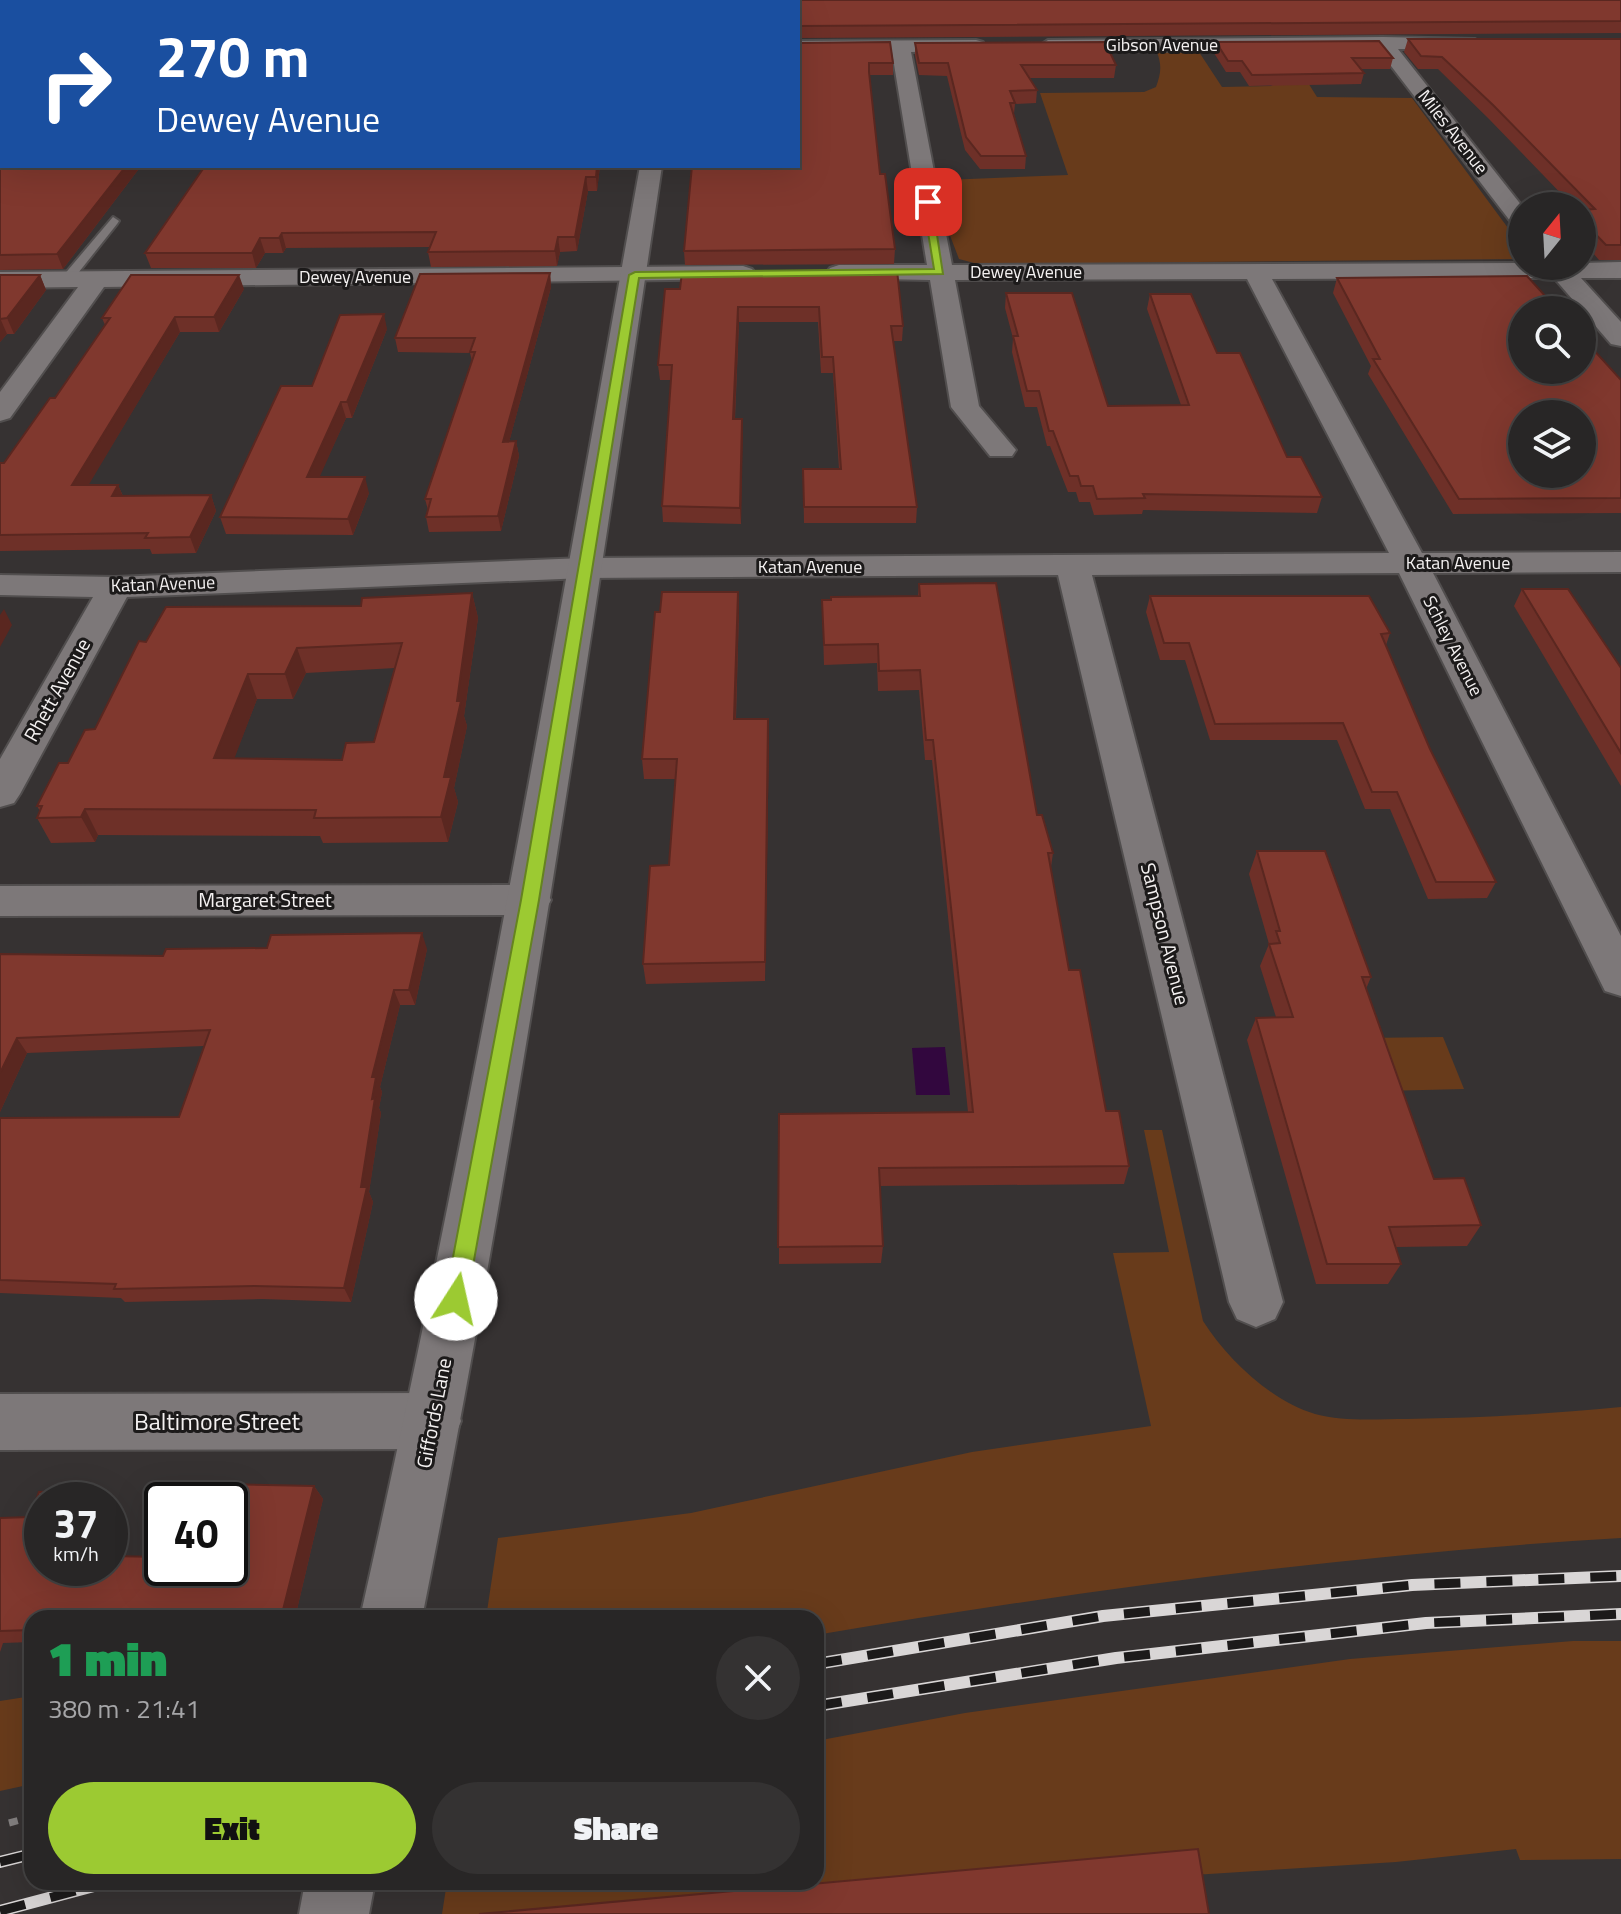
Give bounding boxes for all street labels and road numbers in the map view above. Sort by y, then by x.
street label: Gibson Avenue [1106,31,1218,58]
street label: Miles Avenue [1412,84,1495,180]
street label: Dewey Avenue [970,258,1082,285]
street label: Dewey Avenue [299,263,411,290]
street label: Katan Avenue [1406,549,1510,576]
street label: Katan Avenue [758,553,862,580]
street label: Katan Avenue [110,568,216,599]
street label: Schley Avenue [1417,591,1490,701]
street label: Rhett Avenue [15,632,98,747]
street label: Sampson Avenue [1133,859,1198,1008]
street label: Margaret Street [198,884,332,915]
street label: Giffords Lane [408,1355,459,1471]
street label: Baltimore Street [134,1403,301,1439]

